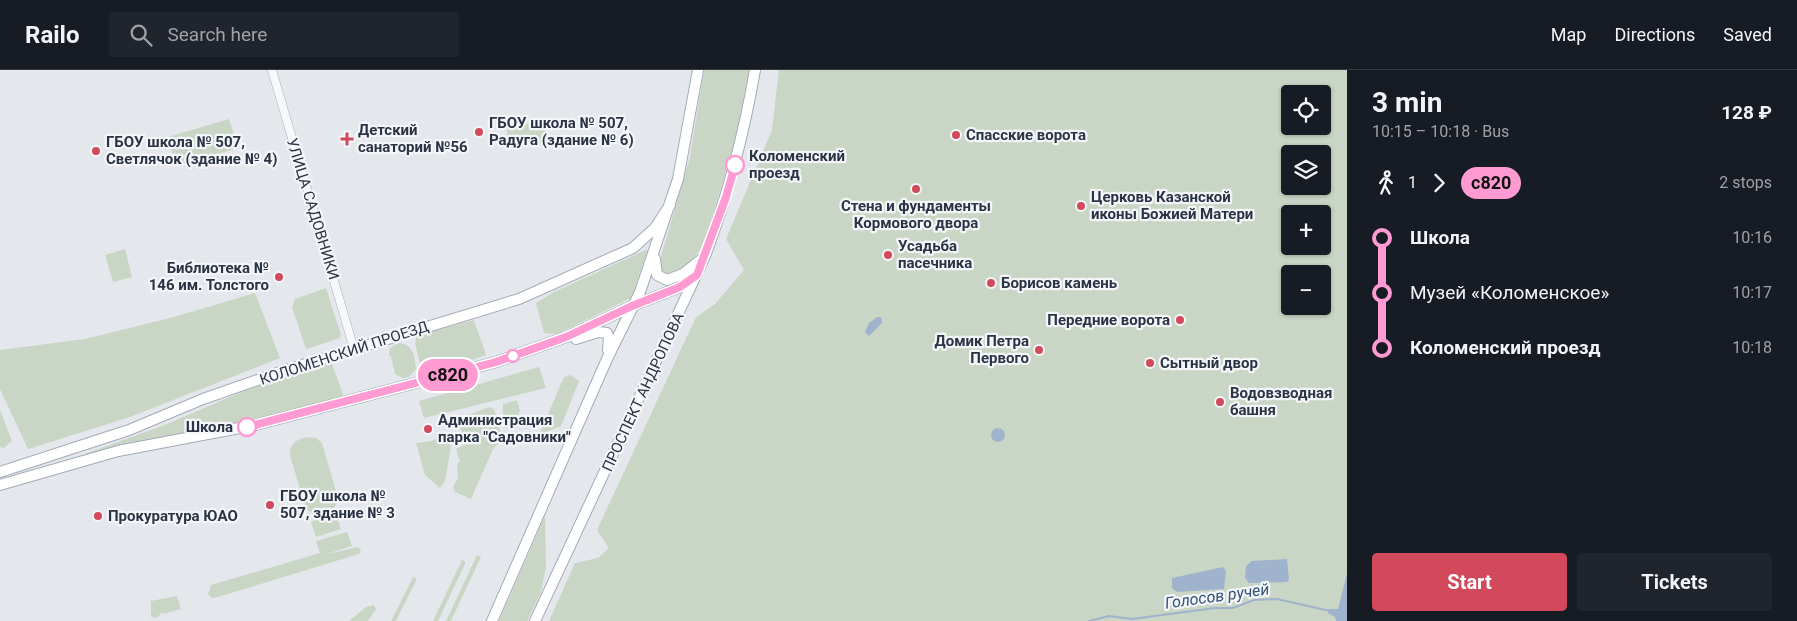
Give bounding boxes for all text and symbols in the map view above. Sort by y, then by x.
search box [109,12,459,57]
text: Railo [25,21,79,49]
icon: search [127,21,155,49]
text: Search here [167,23,267,46]
text: Map [1551,24,1586,45]
text: Directions [1614,24,1695,45]
text: Saved [1723,24,1772,45]
map controls [1281,85,1331,315]
button: locate [1281,85,1331,135]
text: 3 min [1372,86,1442,119]
text: 128 ₽ [1721,101,1772,124]
place label: ГБОУ школа № 507, Радуга (здание № 6) [489,114,634,149]
place label: Детский санаторий №56 [358,121,468,156]
text: 10:15 – 10:18 · Bus [1372,122,1509,141]
marker: ГБОУ школа № 507, Радуга (здание № 6) [473,126,485,138]
place label: Спасские ворота [966,126,1086,144]
marker: Спасские ворота [950,129,962,141]
marker: Детский санаторий №56 [340,132,354,146]
place label: ГБОУ школа № 507, Светлячок (здание № 4) [106,133,277,168]
street label: УЛИЦА САДОВНИКИ [283,136,343,282]
marker: ГБОУ школа № 507, Светлячок (здание № 4) [90,145,102,157]
button: layers [1281,145,1331,195]
place label: Коломенский проезд [749,147,845,182]
marker: Коломенский проезд [725,155,745,175]
icon: walk [1372,169,1400,197]
icon: forward [1425,169,1453,197]
text: с820 [1471,172,1511,193]
text: 1 [1408,173,1417,192]
text: 2 stops [1719,173,1772,192]
marker: Стена и фундаменты Кормового двора [910,183,922,195]
place label: Церковь Казанской иконы Божией Матери [1091,188,1253,223]
place label: Стена и фундаменты Кормового двора [841,197,991,232]
marker: Церковь Казанской иконы Божией Матери [1075,200,1087,212]
button: + [1281,205,1331,255]
text: Школа [1410,226,1470,249]
text: 10:16 [1732,228,1772,247]
place label: Усадьба пасечника [898,237,972,272]
marker: Усадьба пасечника [882,249,894,261]
place label: Библиотека № 146 им. Толстого [149,259,269,294]
button: − [1281,265,1331,315]
marker: Библиотека № 146 им. Толстого [273,271,285,283]
place label: Борисов камень [1001,274,1117,292]
marker: Борисов камень [985,277,997,289]
text: Музей «Коломенское» [1410,281,1609,304]
text: 10:17 [1732,283,1772,302]
street label: ПРОСПЕКТ АНДРОПОВА [598,309,688,474]
place label: Передние ворота [1047,311,1170,329]
marker: Передние ворота [1174,314,1186,326]
street label: КОЛОМЕНСКИЙ ПРОЕЗД [257,317,431,389]
place label: Домик Петра Первого [935,332,1029,367]
text: Коломенский проезд [1410,336,1601,359]
text: 10:18 [1732,338,1772,357]
marker: Домик Петра Первого [1033,344,1045,356]
unlabelled marker [506,349,520,363]
place label: Сытный двор [1160,354,1258,372]
marker: Сытный двор [1144,357,1156,369]
line badge: с820 [413,359,483,391]
text: с820 [428,364,468,385]
place label: Водовзводная башня [1230,384,1332,419]
marker: Водовзводная башня [1214,396,1226,408]
place label: Администрация парка "Садовники" [438,411,571,446]
marker: Школа [237,417,257,437]
place label: Школа [186,418,233,436]
marker: Администрация парка "Садовники" [422,423,434,435]
place label: ГБОУ школа № 507, здание № 3 [280,487,395,522]
marker: ГБОУ школа № 507, здание № 3 [264,499,276,511]
place label: Прокуратура ЮАО [108,507,238,525]
marker: Прокуратура ЮАО [92,510,104,522]
button: Start [1372,553,1567,611]
button: Tickets [1577,553,1772,611]
water label: Голосов ручей [1164,579,1270,613]

